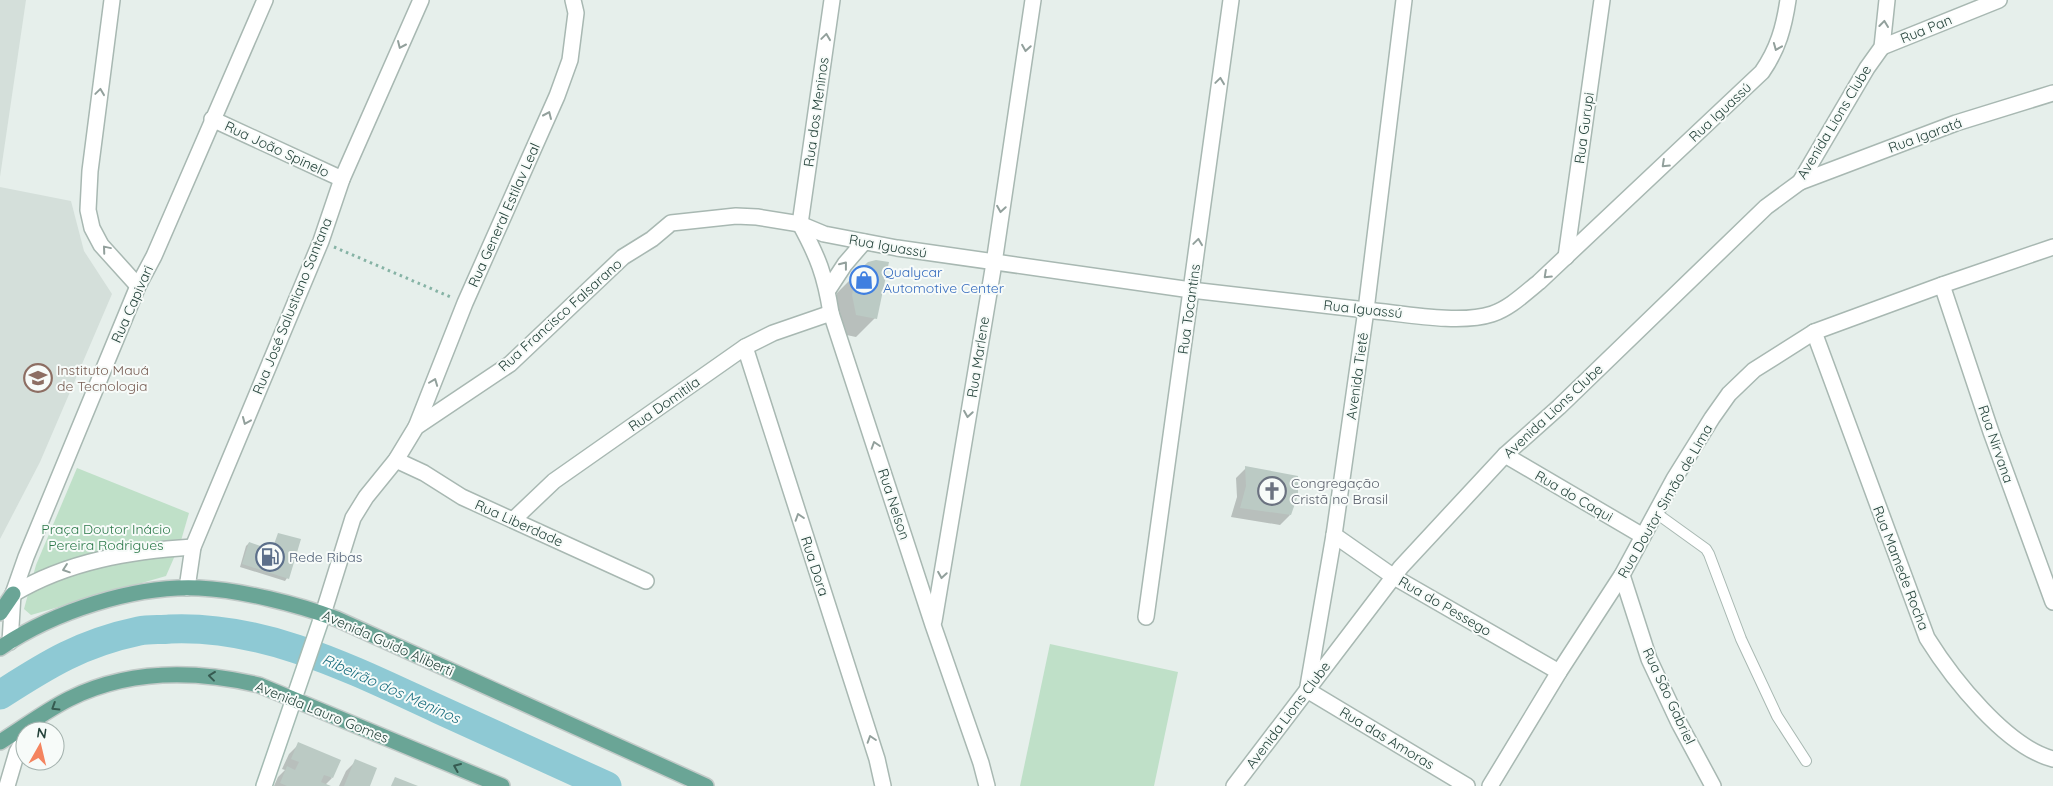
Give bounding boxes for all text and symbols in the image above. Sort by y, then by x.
street label: Rua Pan [1897,10,1955,48]
one-way arrow [1878,19,1889,27]
one-way arrow [821,33,831,41]
one-way arrow [397,40,408,49]
one-way arrow [1772,42,1783,51]
one-way arrow [1021,44,1031,53]
street label: Rua dos Meninos [799,56,833,168]
street label: Avenida Lions Clube [1793,62,1875,182]
one-way arrow [1214,76,1224,85]
street label: Rua Iguassú [1685,78,1755,146]
one-way arrow [94,88,105,96]
street label: Rua Gurupi [1570,91,1598,165]
one-way arrow [542,111,553,120]
street label: Rua Igaratá [1886,113,1964,157]
street label: Rua João Spinelo [222,117,332,181]
street label: Rua General Estilav Leal [464,140,544,290]
one-way arrow [1662,158,1671,167]
one-way arrow [996,205,1007,213]
street label: Rua José Salustiano Santana [248,215,336,397]
street label: Rua Iguassú [847,230,929,262]
one-way arrow [1192,237,1203,245]
one-way arrow [102,246,111,255]
street label: Rua Francisco Falsarano [494,255,626,375]
street label: Rua Capivari [107,262,157,346]
one-way arrow [839,262,847,271]
place label: Qualycar Automotive Center [883,263,1005,297]
street label: Rua Tocantins [1174,263,1204,355]
shop icon: Qualycar Automotive Center [849,265,879,295]
one-way arrow [1543,269,1552,278]
street label: Rua Iguassú [1323,296,1403,322]
street label: Rua Marlene [963,315,993,399]
street label: Avenida Tietê [1342,331,1372,421]
street label: Avenida Lions Clube [1499,360,1607,462]
place label: Instituto Mauá de Tecnologia [57,361,149,395]
school or university icon: Instituto Mauá de Tecnologia [23,363,53,393]
street label: Rua Domitila [625,373,703,435]
one-way arrow [428,378,438,386]
street label: Rua Nirvana [1974,403,2018,485]
one-way arrow [964,410,974,419]
one-way arrow [242,416,252,425]
street label: Rua Doutor Simão de Lima [1614,421,1716,581]
one-way arrow [871,442,881,450]
street label: Rua Nelson [874,466,914,542]
street label: Rua do Caqui [1532,466,1616,526]
place label: Congregação Cristã no Brasil [1291,474,1388,508]
church icon: Congregação Cristã no Brasil [1257,476,1287,506]
street label: Rua Liberdade [472,495,566,551]
street label: Rua Mamede Rocha [1869,503,1933,633]
one-way arrow [795,514,805,522]
park label: Praça Doutor Inácio Pereira Rodrigues [41,520,171,554]
street label: Rua Dora [797,534,833,598]
fuel station icon: Rede Ribas [255,542,285,572]
place label: Rede Ribas [289,548,362,566]
one-way arrow [62,564,71,574]
one-way arrow [937,570,947,579]
street label: Rua do Pessego [1395,572,1495,640]
street label: Avenida Guido Aliberti [319,606,457,680]
street label: Rua São Gabriel [1639,645,1699,747]
water label: Ribeirão dos Meninos [319,650,464,728]
street label: Avenida Lions Clube [1242,658,1334,772]
one-way arrow [207,671,215,682]
street label: Avenida Lauro Gomes [253,677,391,747]
one-way arrow [52,701,61,711]
street label: Rua das Amoras [1336,703,1438,773]
north arrow [15,721,65,771]
text: N [35,723,48,743]
one-way arrow [866,735,876,743]
one-way arrow [453,763,462,773]

